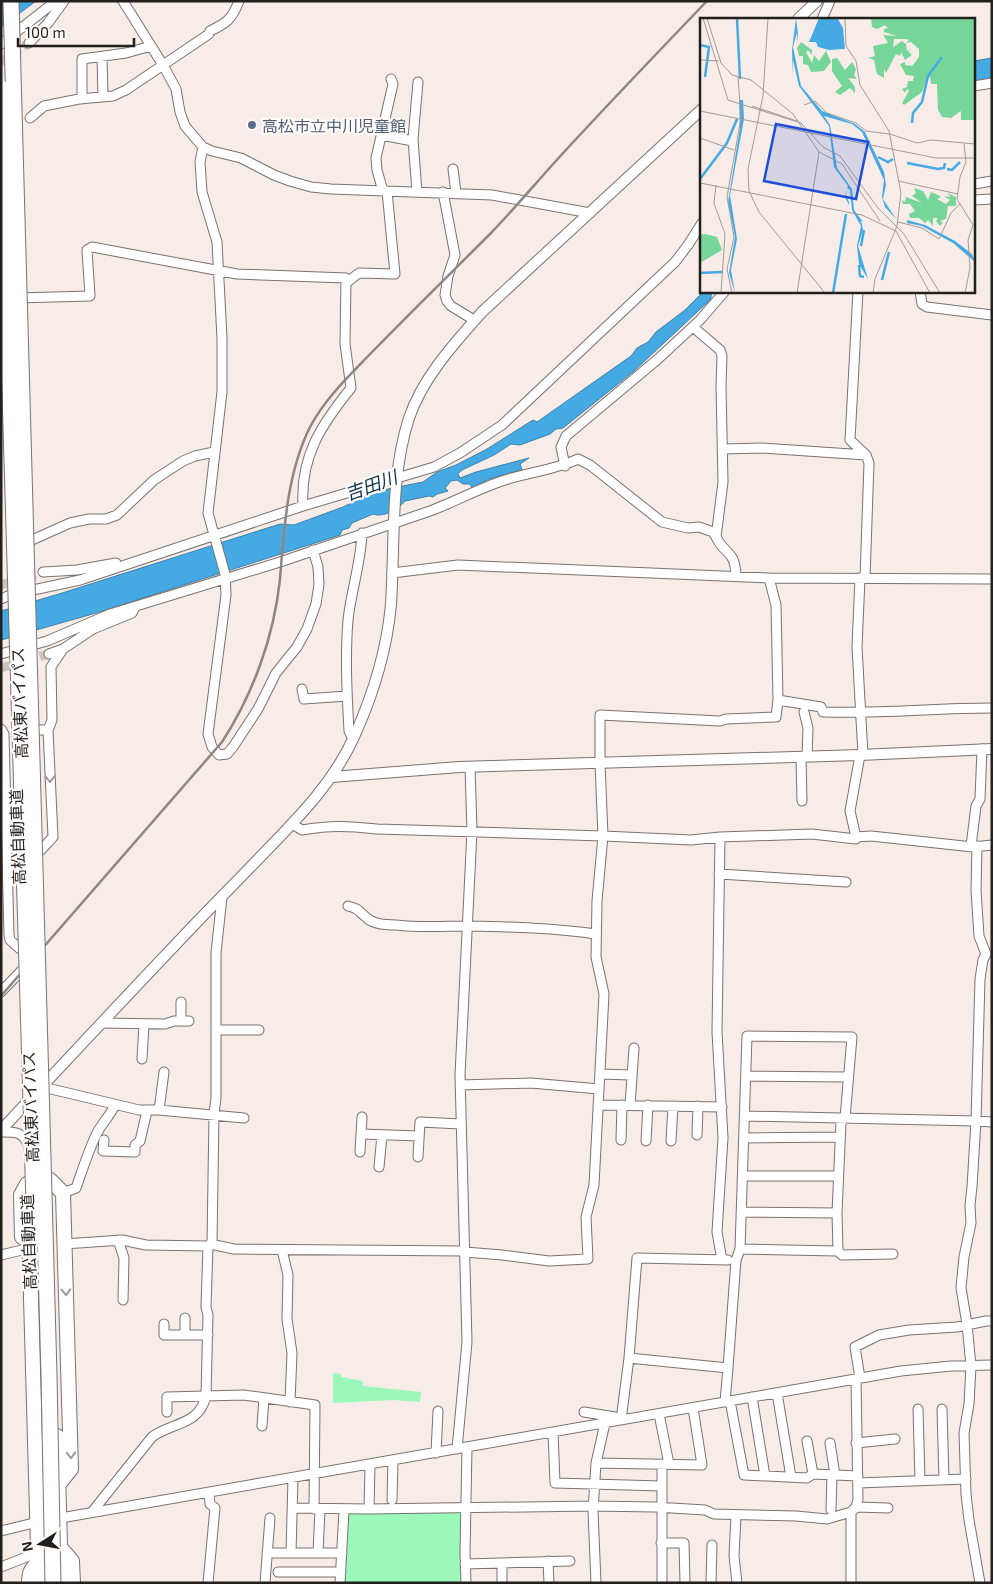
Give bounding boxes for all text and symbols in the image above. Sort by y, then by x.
scale bar [18,15,134,47]
inset map [700,18,976,292]
text: 100 m [25,23,66,41]
place label: 高松市立中川児童館 [262,116,406,135]
marker: 高松市立中川児童館 [246,119,258,131]
water label: 吉田川 [342,465,402,505]
street label: 高松東バイパス [8,647,30,759]
one-way arrow [45,776,55,783]
street label: 高松自動車道 [6,789,28,885]
street label: 高松東バイパス [19,1051,41,1163]
street label: 高松自動車道 [17,1194,39,1290]
one-way arrow [61,1289,71,1297]
one-way arrow [65,1451,76,1459]
north arrow [15,1519,65,1569]
text: N [17,1540,36,1553]

